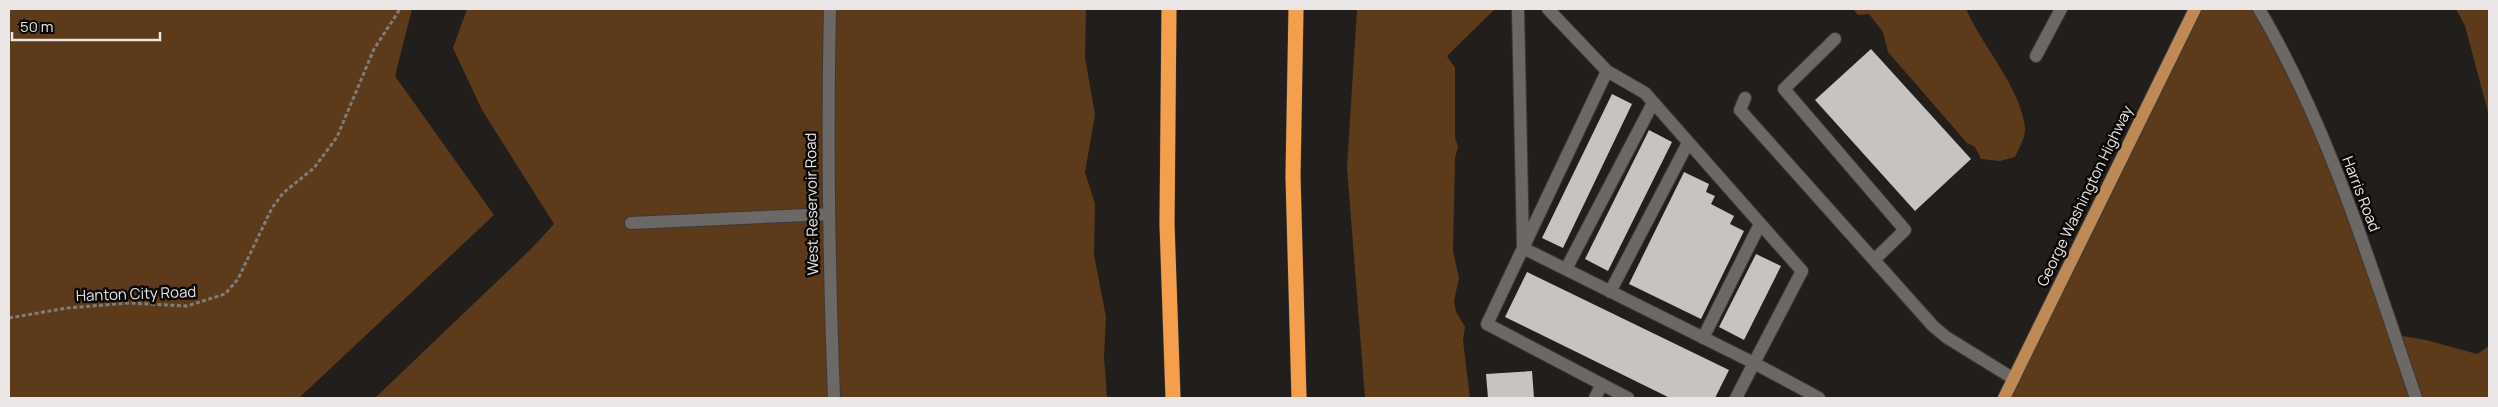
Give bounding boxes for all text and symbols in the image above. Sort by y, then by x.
scale bar [12,10,160,42]
text: 50 m [20,16,54,37]
street label: George Washington Highway [2032,102,2138,290]
street label: West Reservoir Road [800,132,823,276]
street label: Harris Road [2337,153,2385,235]
street label: Hanton City Road [75,281,197,306]

